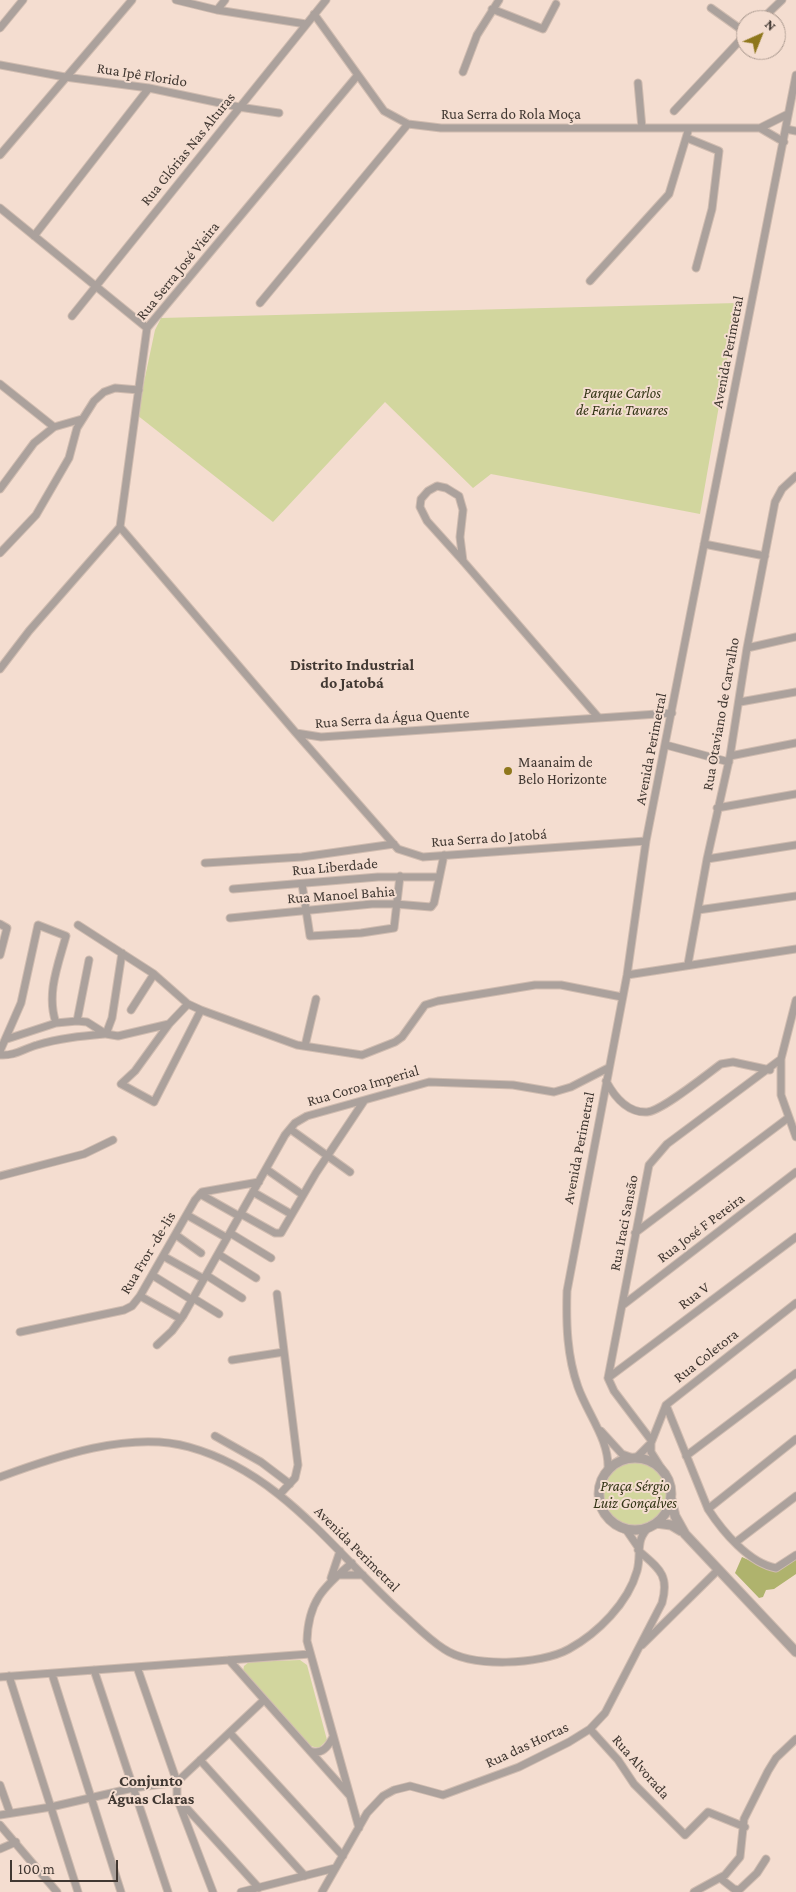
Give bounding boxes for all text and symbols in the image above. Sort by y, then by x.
north arrow [736,10,786,60]
text: N [762,16,780,34]
street label: Rua Ipê Florido [96,59,188,91]
street label: Rua Glórias Nas Alturas [137,89,239,209]
street label: Rua Serra do Rola Moça [441,105,581,123]
street label: Rua Serra José Vieira [133,218,223,324]
street label: Avenida Perimetral [708,294,748,410]
park label: Parque Carlos de Faria Tavares [576,384,668,419]
street label: Rua Otaviano de Carvalho [699,636,743,792]
district label: Distrito Industrial do Jatobá [290,655,414,693]
street label: Avenida Perimetral [631,691,671,807]
street label: Rua Serra da Água Quente [314,704,470,732]
place label: Maanaim de Belo Horizonte [518,753,607,788]
marker: Maanaim de Belo Horizonte [502,765,514,777]
street label: Rua Serra do Jatobá [430,825,548,851]
street label: Rua Liberdade [291,854,379,880]
street label: Rua Manoel Bahia [286,882,396,908]
street label: Rua Coroa Imperial [305,1061,421,1111]
street label: Avenida Perimetral [559,1090,599,1206]
street label: Rua Iraci Sansão [606,1173,642,1273]
street label: Rua José F Pereira [654,1189,748,1267]
street label: Rua Fror -de-lis [116,1208,180,1298]
street label: Rua V [675,1278,713,1314]
street label: Rua Coletora [670,1325,742,1387]
park label: Praça Sérgio Luiz Gonçalves [593,1477,677,1512]
street label: Avenida Perimetral [310,1502,404,1596]
street label: Rua das Hortas [483,1718,571,1772]
street label: Rua Alvorada [608,1731,674,1803]
district label: Conjunto Águas Claras [108,1771,194,1809]
scale bar [12,1850,120,1882]
text: 100 m [18,1861,55,1877]

